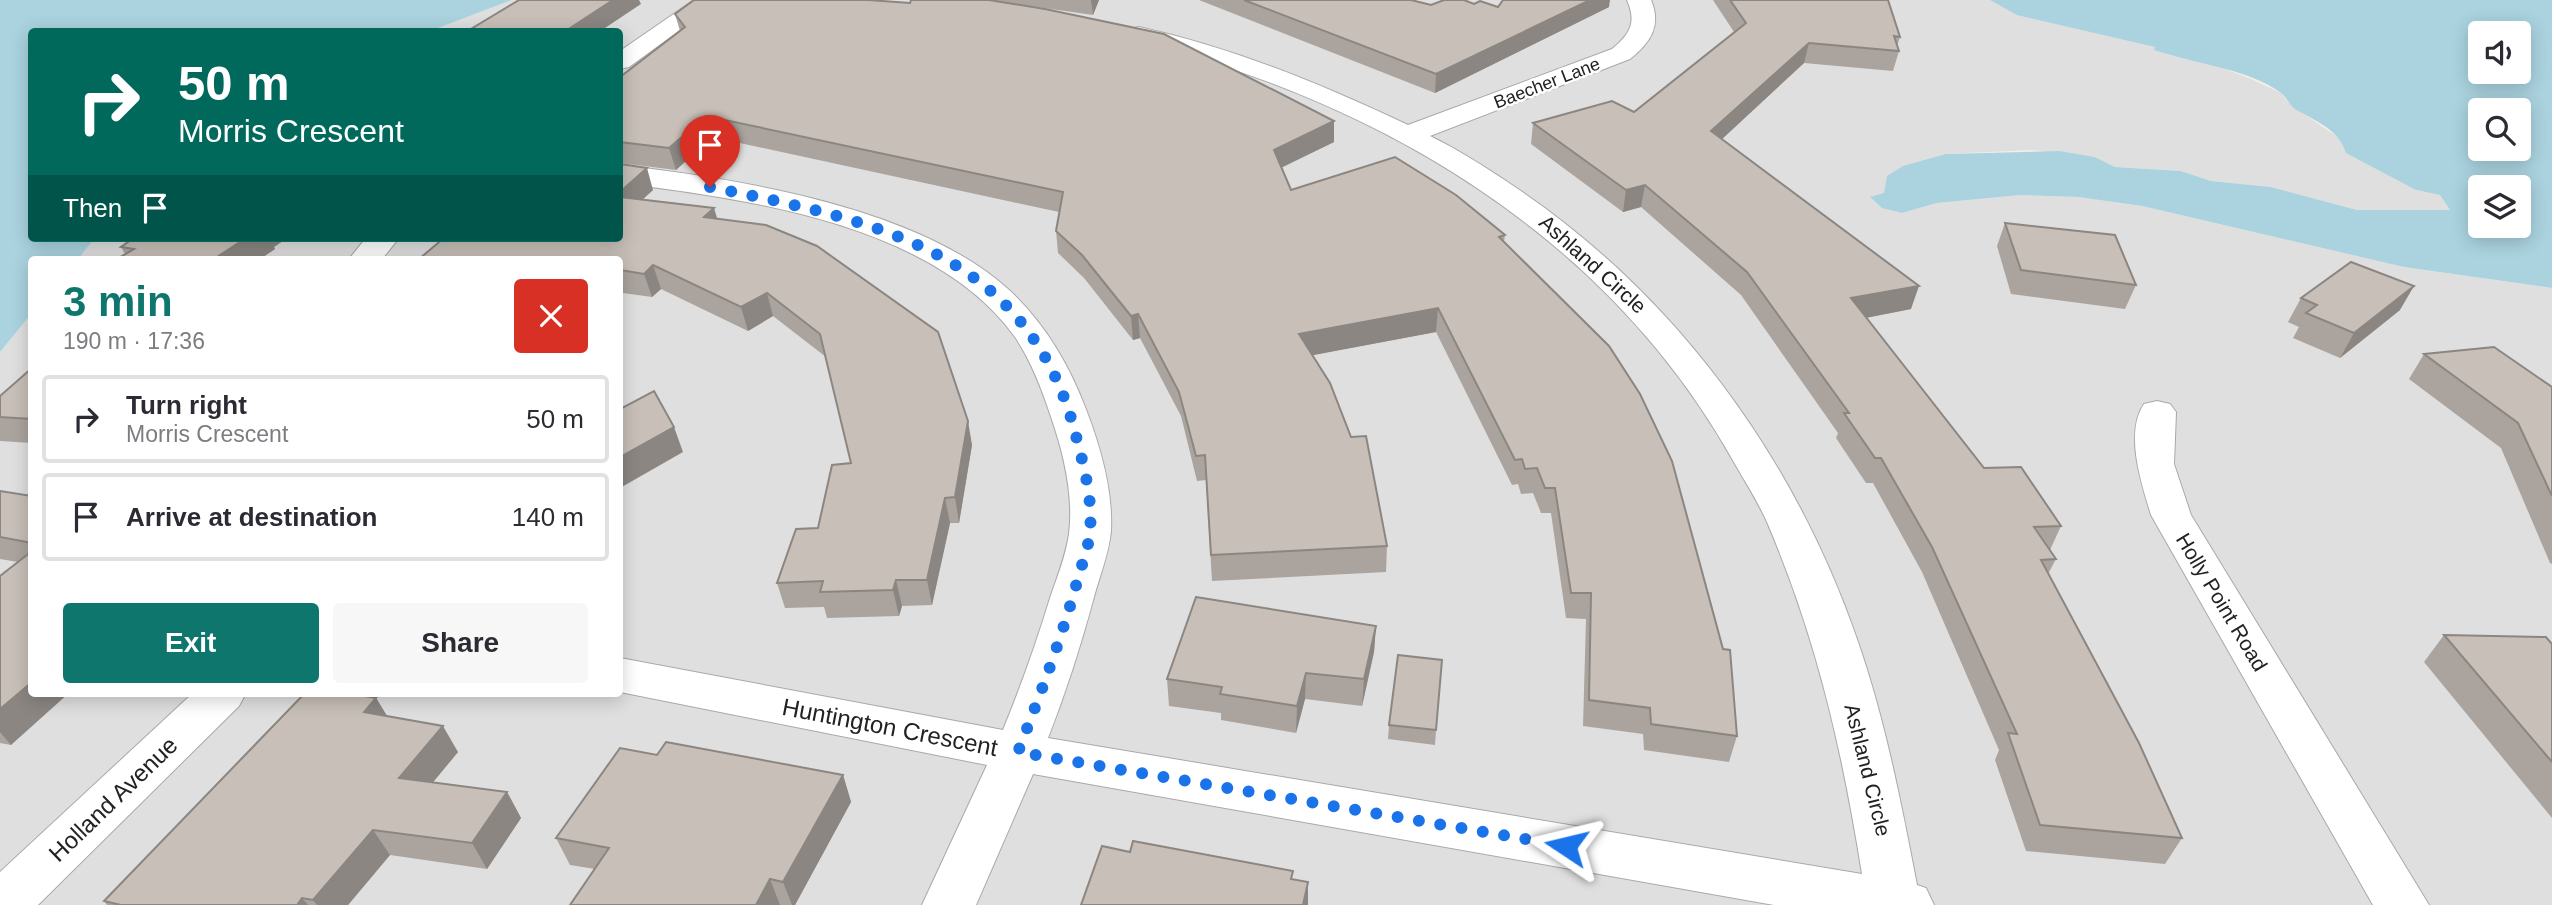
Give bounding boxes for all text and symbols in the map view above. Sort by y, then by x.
map controls [2468,21,2531,238]
button: sound [2468,21,2531,84]
street label: Baecher Lane [1491,54,1603,112]
icon: right [63,56,154,147]
text: 50 m [178,56,290,110]
button: search [2468,98,2531,161]
text: Morris Crescent [178,113,404,149]
pin [680,115,740,187]
icon: arrive [691,126,729,164]
button: layers [2468,175,2531,238]
icon: arrive [136,189,174,227]
text: Then [63,193,122,223]
street label: Ashland Circle [1535,210,1651,318]
text: 3 min [63,278,173,325]
button: close [514,279,588,353]
text: 190 m · 17:36 [63,328,205,354]
text: Turn right [126,390,247,420]
icon: right [67,400,105,438]
text: 50 m [526,404,584,434]
text: Morris Crescent [126,421,288,447]
icon: arrive [67,498,105,536]
text: Arrive at destination [126,502,377,532]
text: 140 m [512,502,584,532]
street label: Holly Point Road [2172,529,2272,675]
button: Exit [63,603,319,683]
button: Share [333,603,588,683]
street label: Huntington Crescent [780,693,1000,761]
street label: Ashland Circle [1840,702,1896,838]
street label: Holland Avenue [43,731,183,867]
position arrow [1529,809,1603,883]

